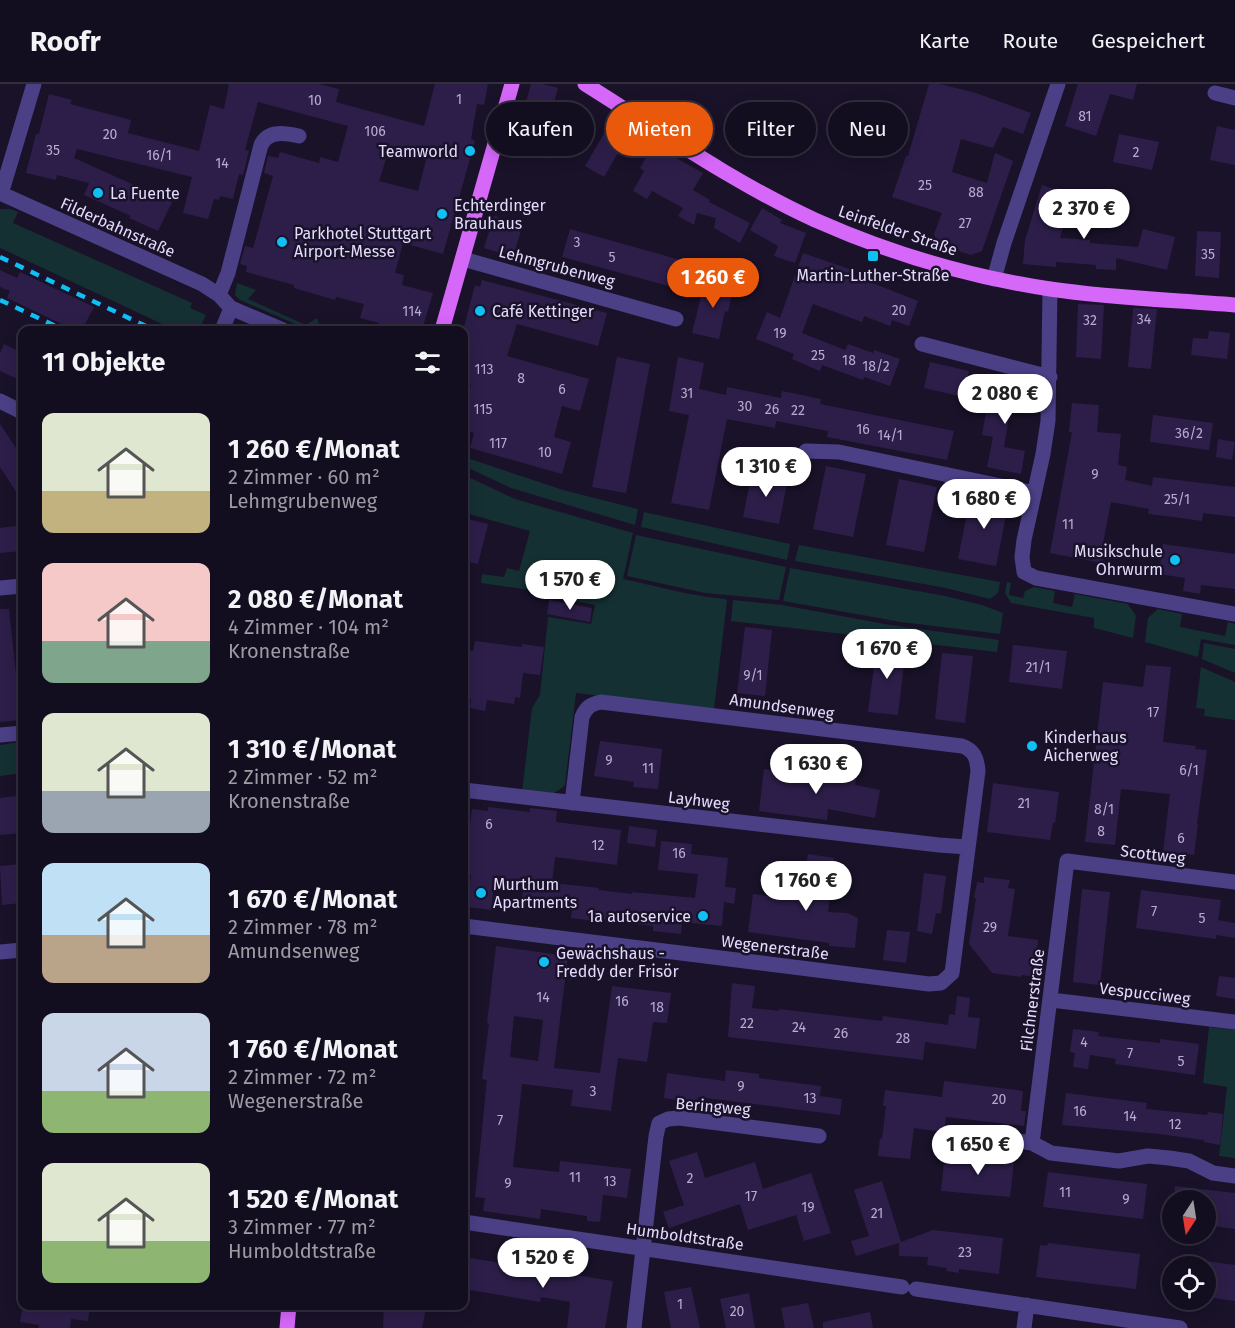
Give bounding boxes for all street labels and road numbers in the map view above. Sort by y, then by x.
street label: Filderbahnstraße [58,194,178,261]
street label: Leinfelder Straße [836,201,960,260]
street label: Lehmgrubenweg [497,242,618,291]
street label: Amundsenweg [729,690,836,723]
street label: Layhweg [667,787,732,814]
street label: Scottweg [1119,841,1187,868]
street label: Wegenerstraße [720,931,830,964]
street label: Filchnerstraße [1017,948,1048,1052]
street label: Vespucciweg [1098,978,1192,1009]
street label: Beringweg [675,1094,752,1119]
street label: Humboldtstraße [625,1219,745,1254]

